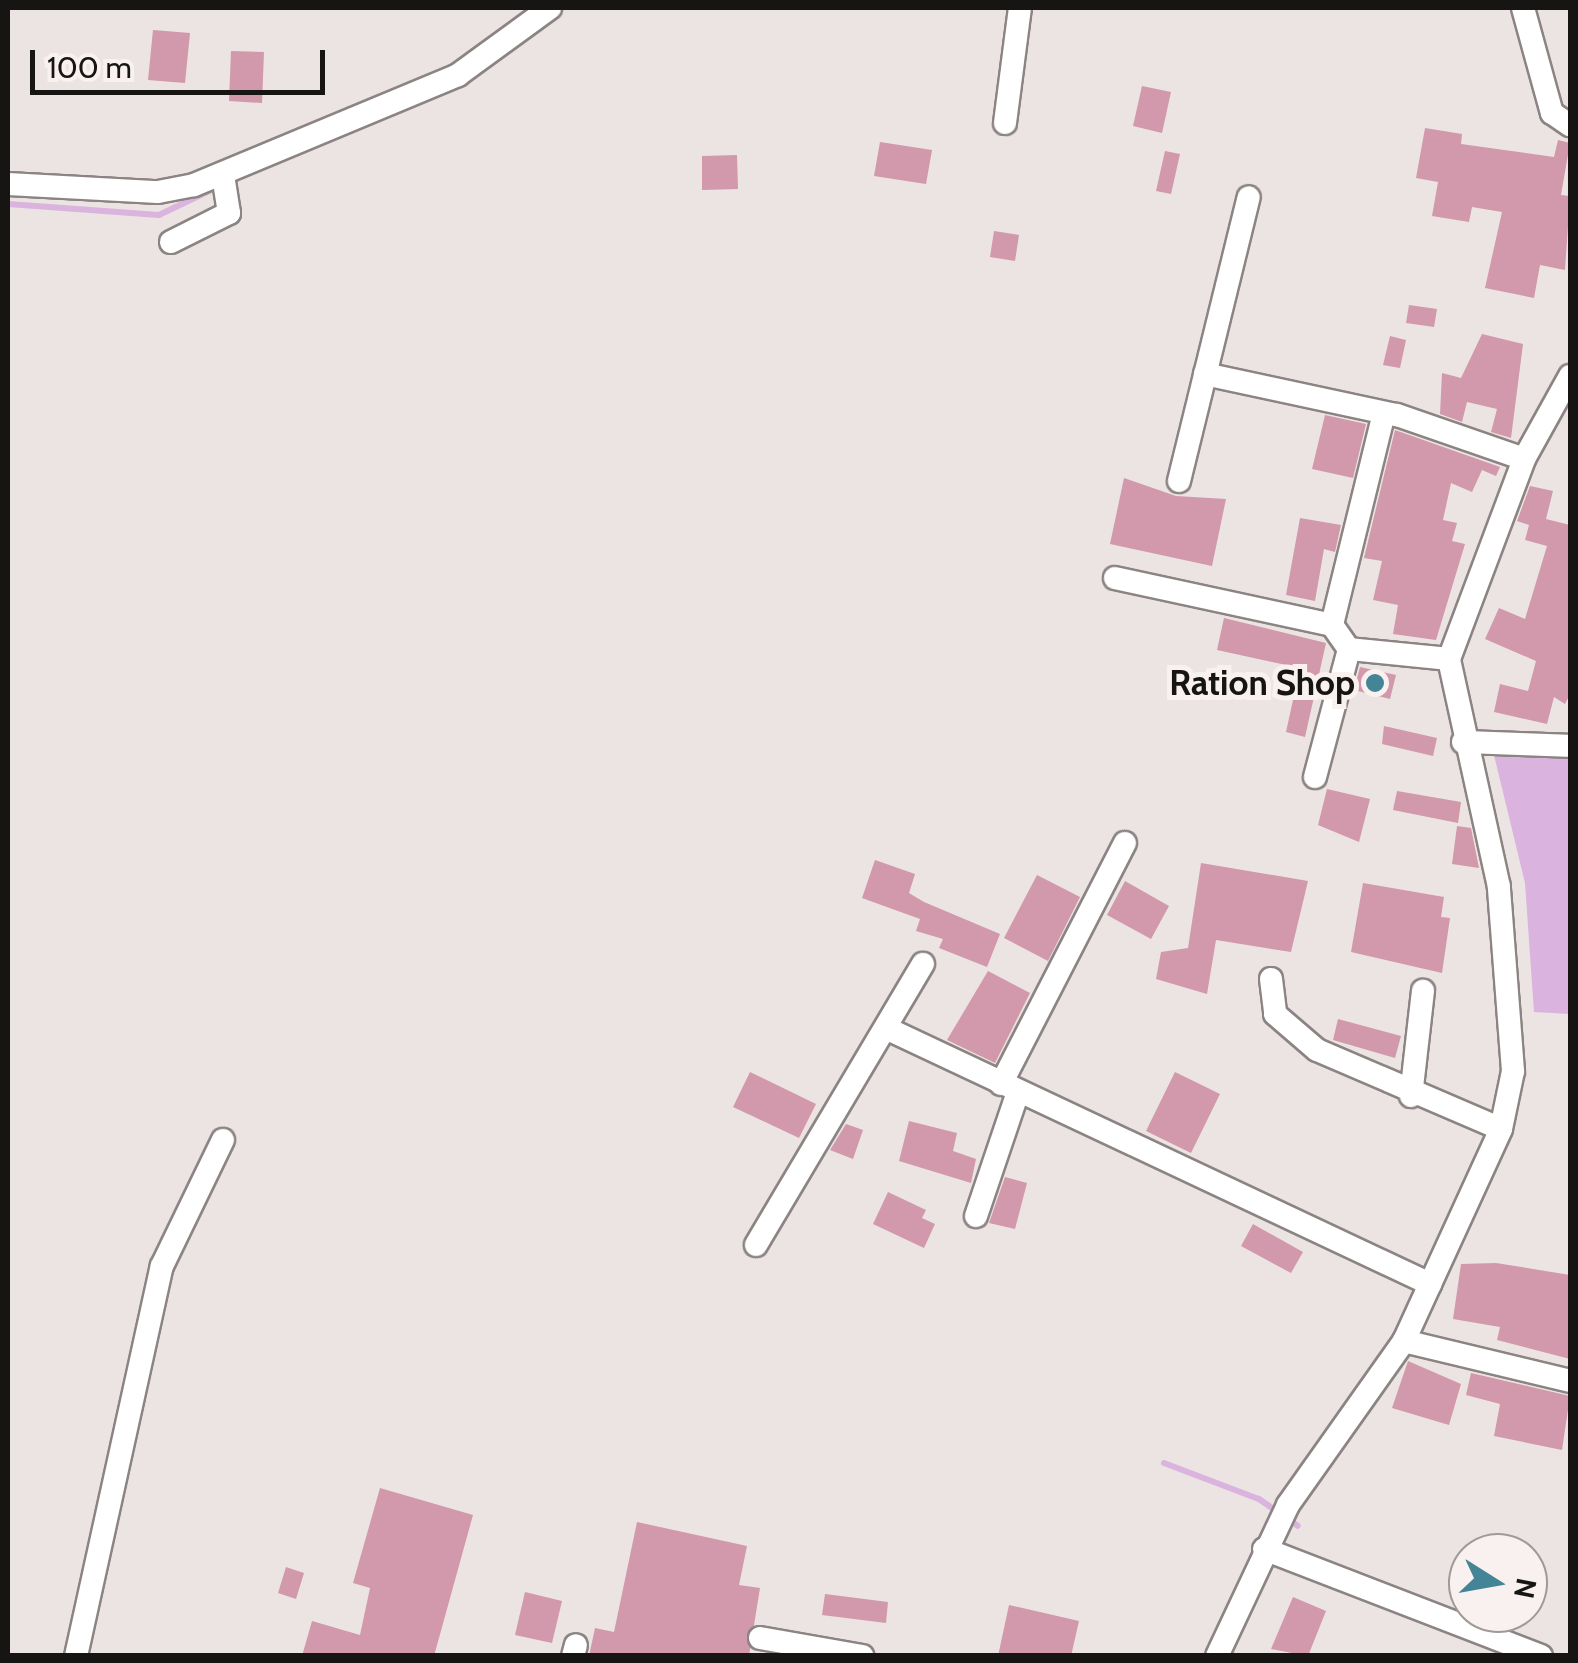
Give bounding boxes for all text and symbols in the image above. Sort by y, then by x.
scale bar [35,30,330,92]
text: 100 m [47,49,132,86]
place label: Ration Shop [1169,662,1355,704]
marker: Ration Shop [1364,672,1386,694]
north arrow [1448,1533,1548,1633]
text: N [1507,1575,1544,1601]

